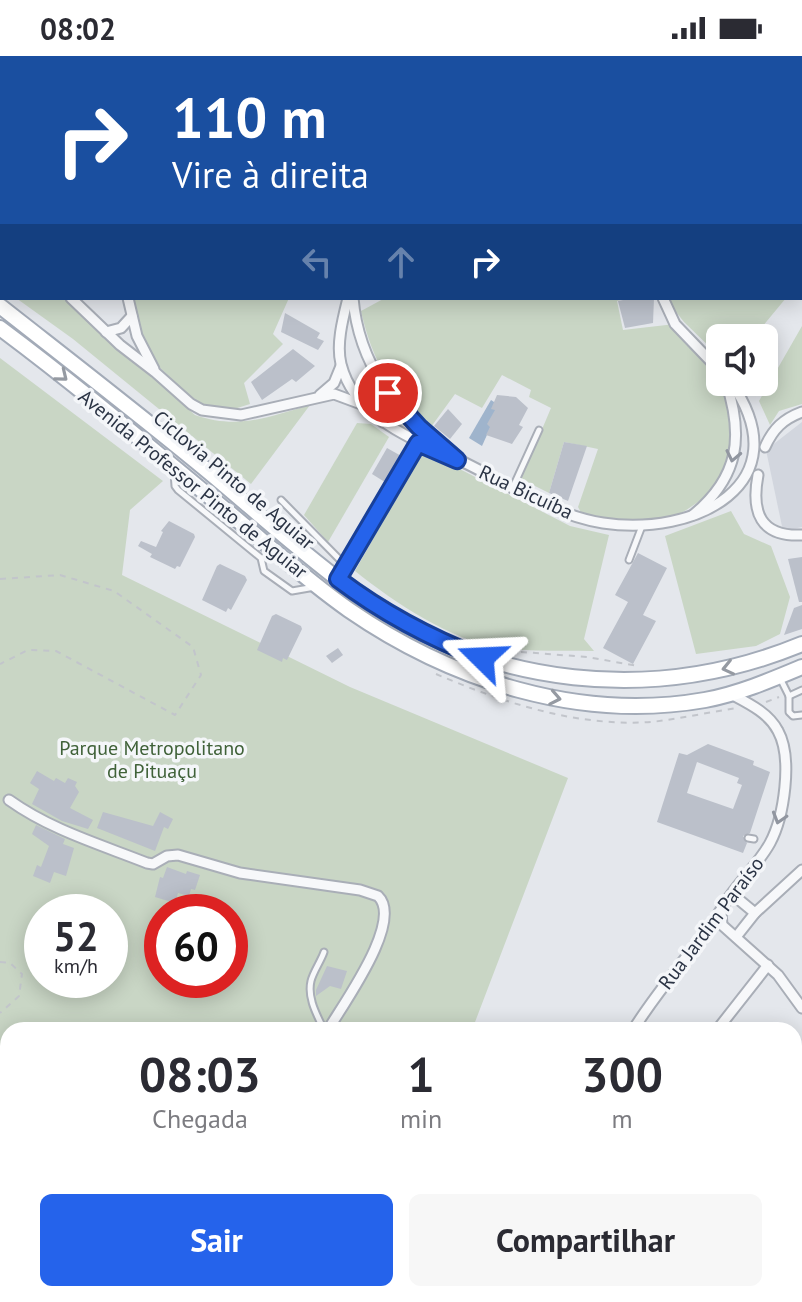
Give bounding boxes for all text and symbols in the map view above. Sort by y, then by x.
text: 08:02 [40,9,116,48]
text: 110 m [172,81,327,153]
icon: right [40,88,144,192]
text: Vire à direita [172,151,369,198]
icon: left [295,240,339,284]
icon: ahead [379,240,423,284]
icon: right [463,240,507,284]
map controls [706,324,778,396]
button: sound [706,324,778,396]
pin [354,359,422,427]
one-way arrow [53,366,67,381]
icon: arrive [366,371,410,415]
street label: Avenida Professor Pinto de Aguiar [73,383,313,585]
street label: Ciclovia Pinto de Aguiar [148,405,320,555]
one-way arrow [725,449,742,463]
street label: Rua Bicuíba [475,459,577,525]
position arrow [440,616,524,700]
one-way arrow [721,658,735,675]
one-way arrow [548,689,561,706]
park label: Parque Metropolitano de Pituaçu [59,735,245,784]
one-way arrow [772,811,788,824]
street label: Rua Jardim Paraíso [653,851,769,995]
speed limit sign: 60 [144,894,248,998]
text: 52 [53,910,99,962]
text: km/h [54,953,98,979]
text: 08:03 [139,1043,261,1105]
text: 1 [407,1043,435,1105]
text: 300 [581,1043,663,1105]
text: Chegada [152,1102,248,1135]
text: min [400,1102,442,1135]
text: m [612,1102,633,1135]
button: Sair [40,1194,393,1286]
button: Compartilhar [409,1194,762,1286]

